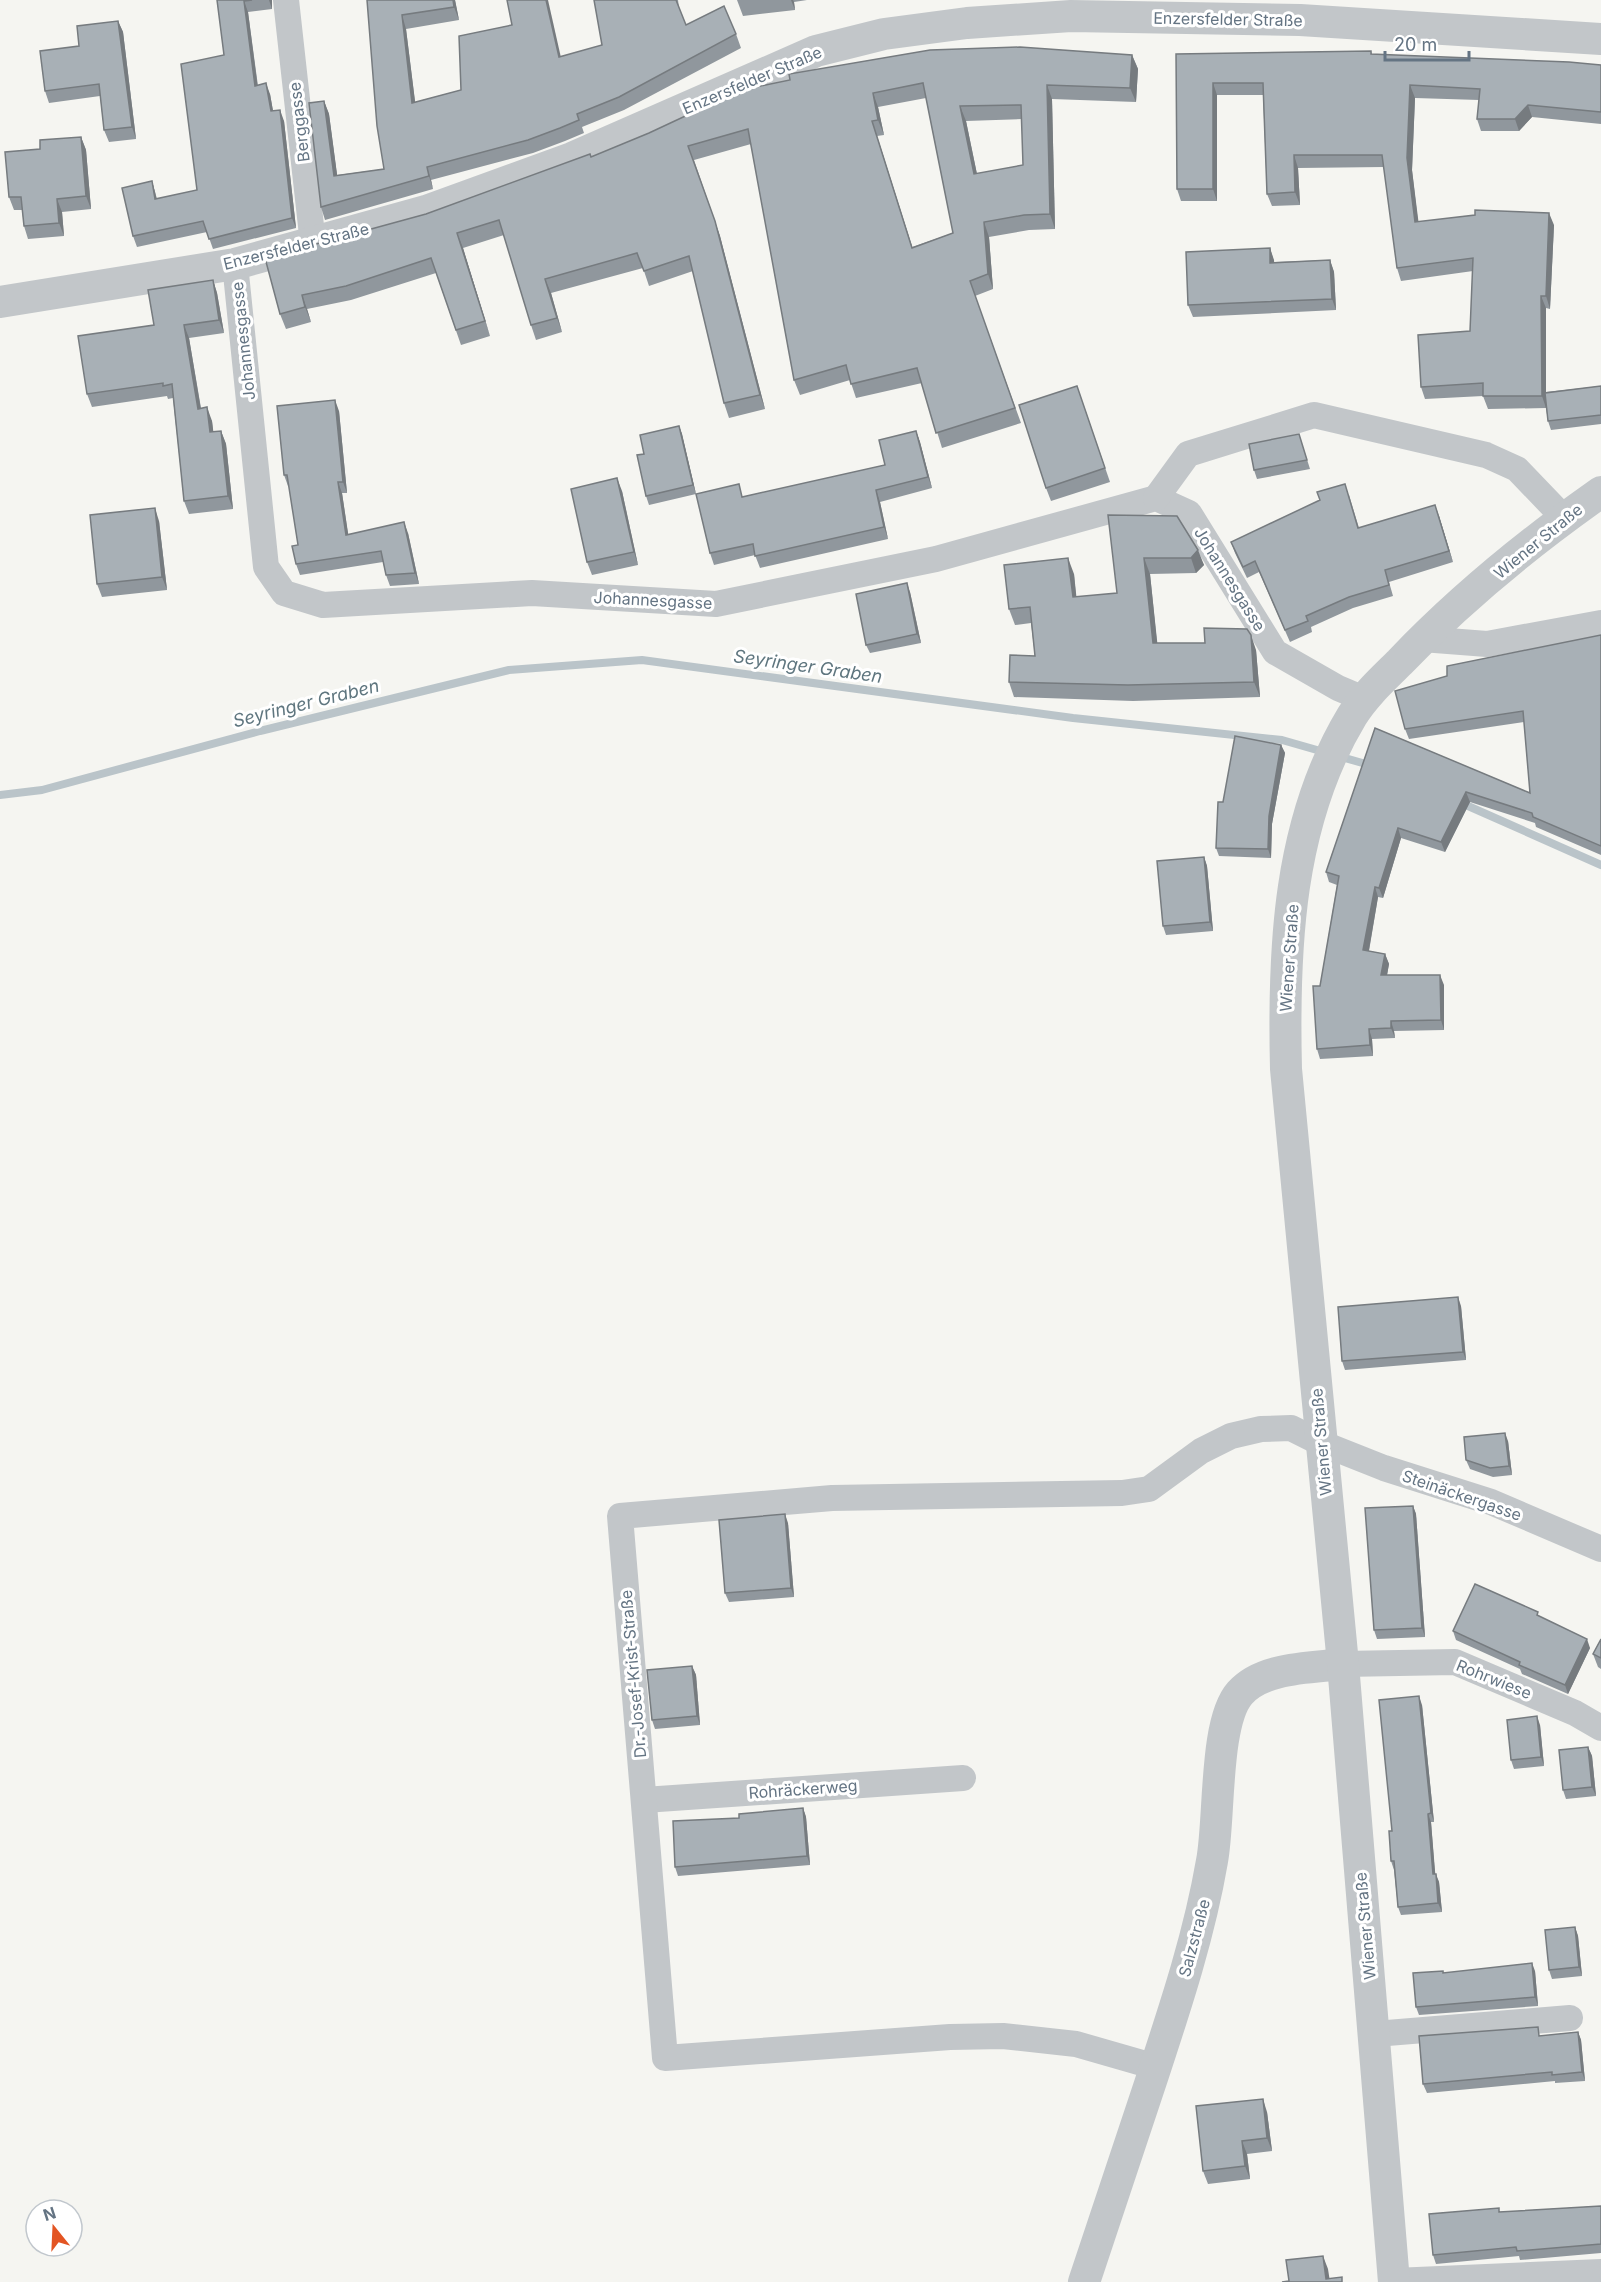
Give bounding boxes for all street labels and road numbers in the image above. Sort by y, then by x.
street label: Enzersfelder Straße [1153,8,1303,30]
street label: Enzersfelder Straße [679,42,825,118]
street label: Berggasse [284,81,314,163]
street label: Enzersfelder Straße [221,218,371,274]
street label: Johannesgasse [227,281,259,401]
street label: Wiener Straße [1490,499,1586,583]
street label: Johannesgasse [1190,523,1270,635]
street label: Johannesgasse [593,587,713,613]
street label: Wiener Straße [1275,903,1303,1013]
street label: Wiener Straße [1306,1387,1336,1497]
street label: Steinäckergasse [1400,1465,1524,1525]
street label: Dr.-Josef-Krist-Straße [616,1589,650,1759]
street label: Rohrwiese [1453,1655,1535,1703]
street label: Rohräckerweg [748,1775,858,1803]
street label: Wiener Straße [1350,1871,1380,1981]
street label: Salzstraße [1174,1897,1214,1979]

